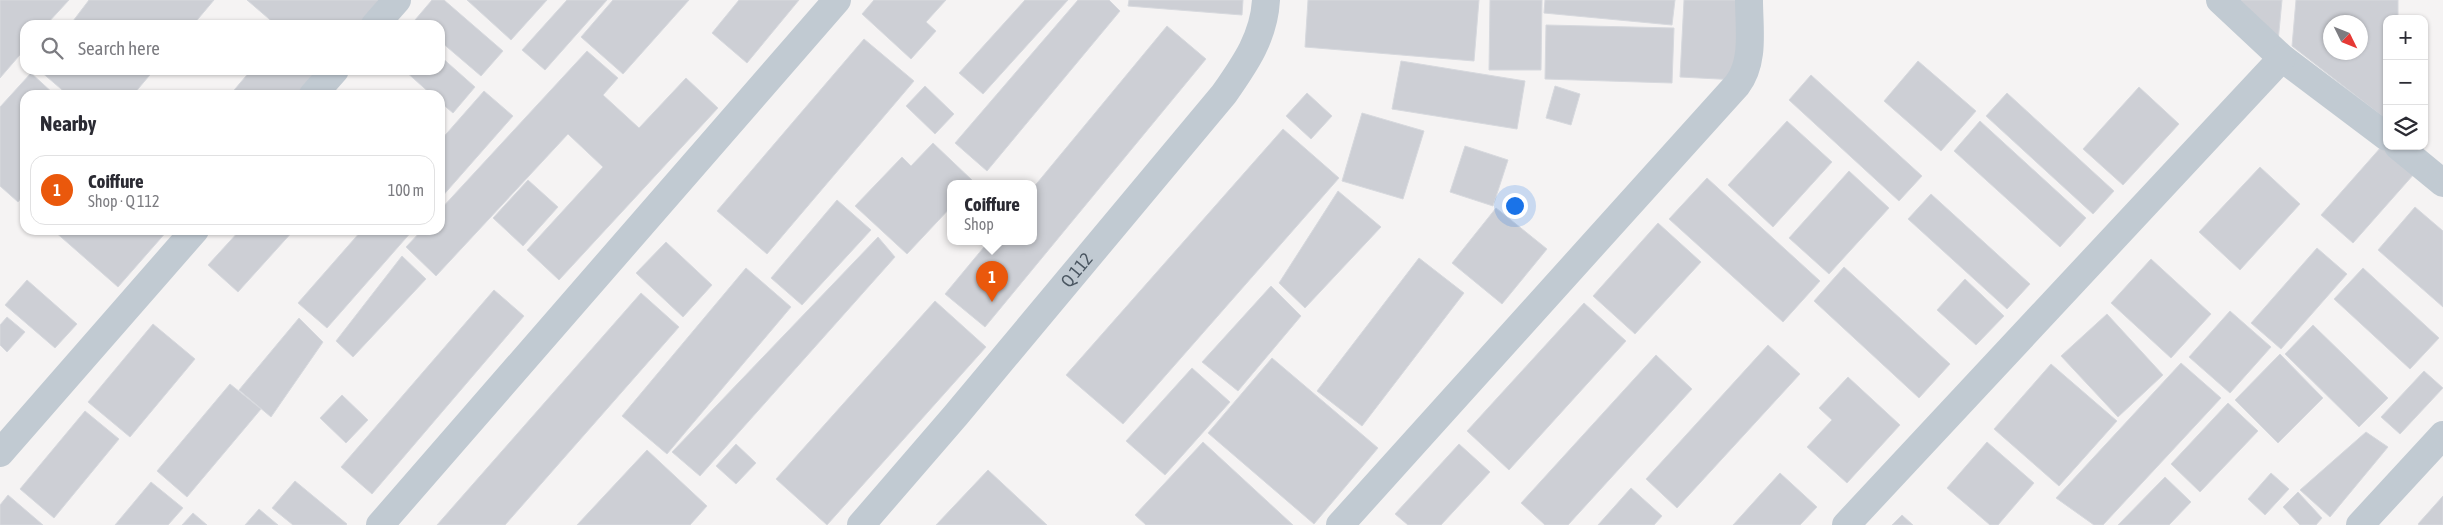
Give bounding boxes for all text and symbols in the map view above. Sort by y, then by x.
north arrow [2323,15,2368,60]
map controls [2383,15,2428,150]
button: + [2383,15,2428,60]
search box [20,20,445,75]
icon: search [38,34,66,62]
text: Search here [78,37,160,59]
button: − [2383,60,2428,105]
button: layers [2383,105,2428,150]
text: Nearby [40,111,96,135]
text: Coiffure [88,170,144,192]
popup [947,180,1037,245]
text: 1 [53,181,61,199]
text: 100 m [388,181,424,199]
text: Shop · Q 112 [88,192,160,210]
text: Coiffure [964,193,1020,215]
your location [1502,193,1528,219]
text: Shop [964,215,994,233]
street label: Q 112 [1056,248,1097,291]
pin: 1 [976,261,1008,302]

